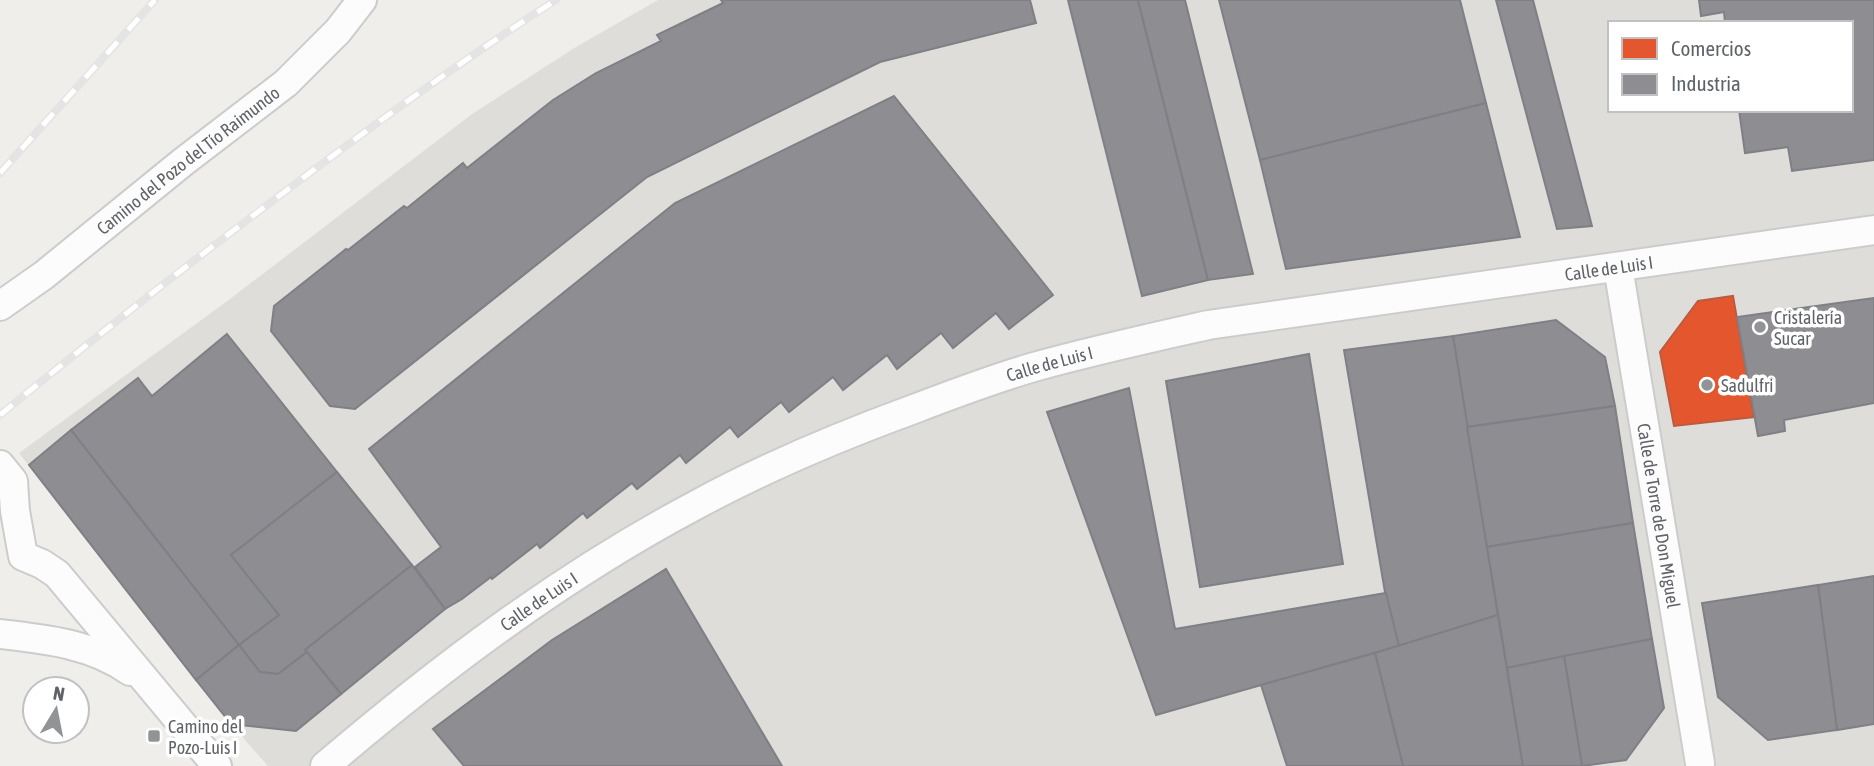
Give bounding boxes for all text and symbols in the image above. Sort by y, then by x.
legend [1608,21,1853,112]
text: Comercios [1671,36,1751,60]
text: Industria [1671,71,1741,95]
street label: Camino del Pozo del Tío Raimundo [92,82,283,239]
street label: Calle de Luis I [1563,251,1654,284]
place label: Cristalería Sucar [1774,307,1842,349]
marker: Cristalería Sucar [1752,319,1768,335]
street label: Calle de Luis I [1003,341,1095,385]
place label: Sadulfri [1721,375,1773,396]
marker: Sadulfri [1699,377,1715,393]
street label: Calle de Torre de Don Miguel [1634,422,1685,610]
street label: Calle de Luis I [496,567,581,635]
north arrow [21,675,91,745]
text: N [52,681,66,705]
place label: Camino del Pozo-Luis I [168,716,243,758]
marker: Camino del Pozo-Luis I [146,728,162,744]

